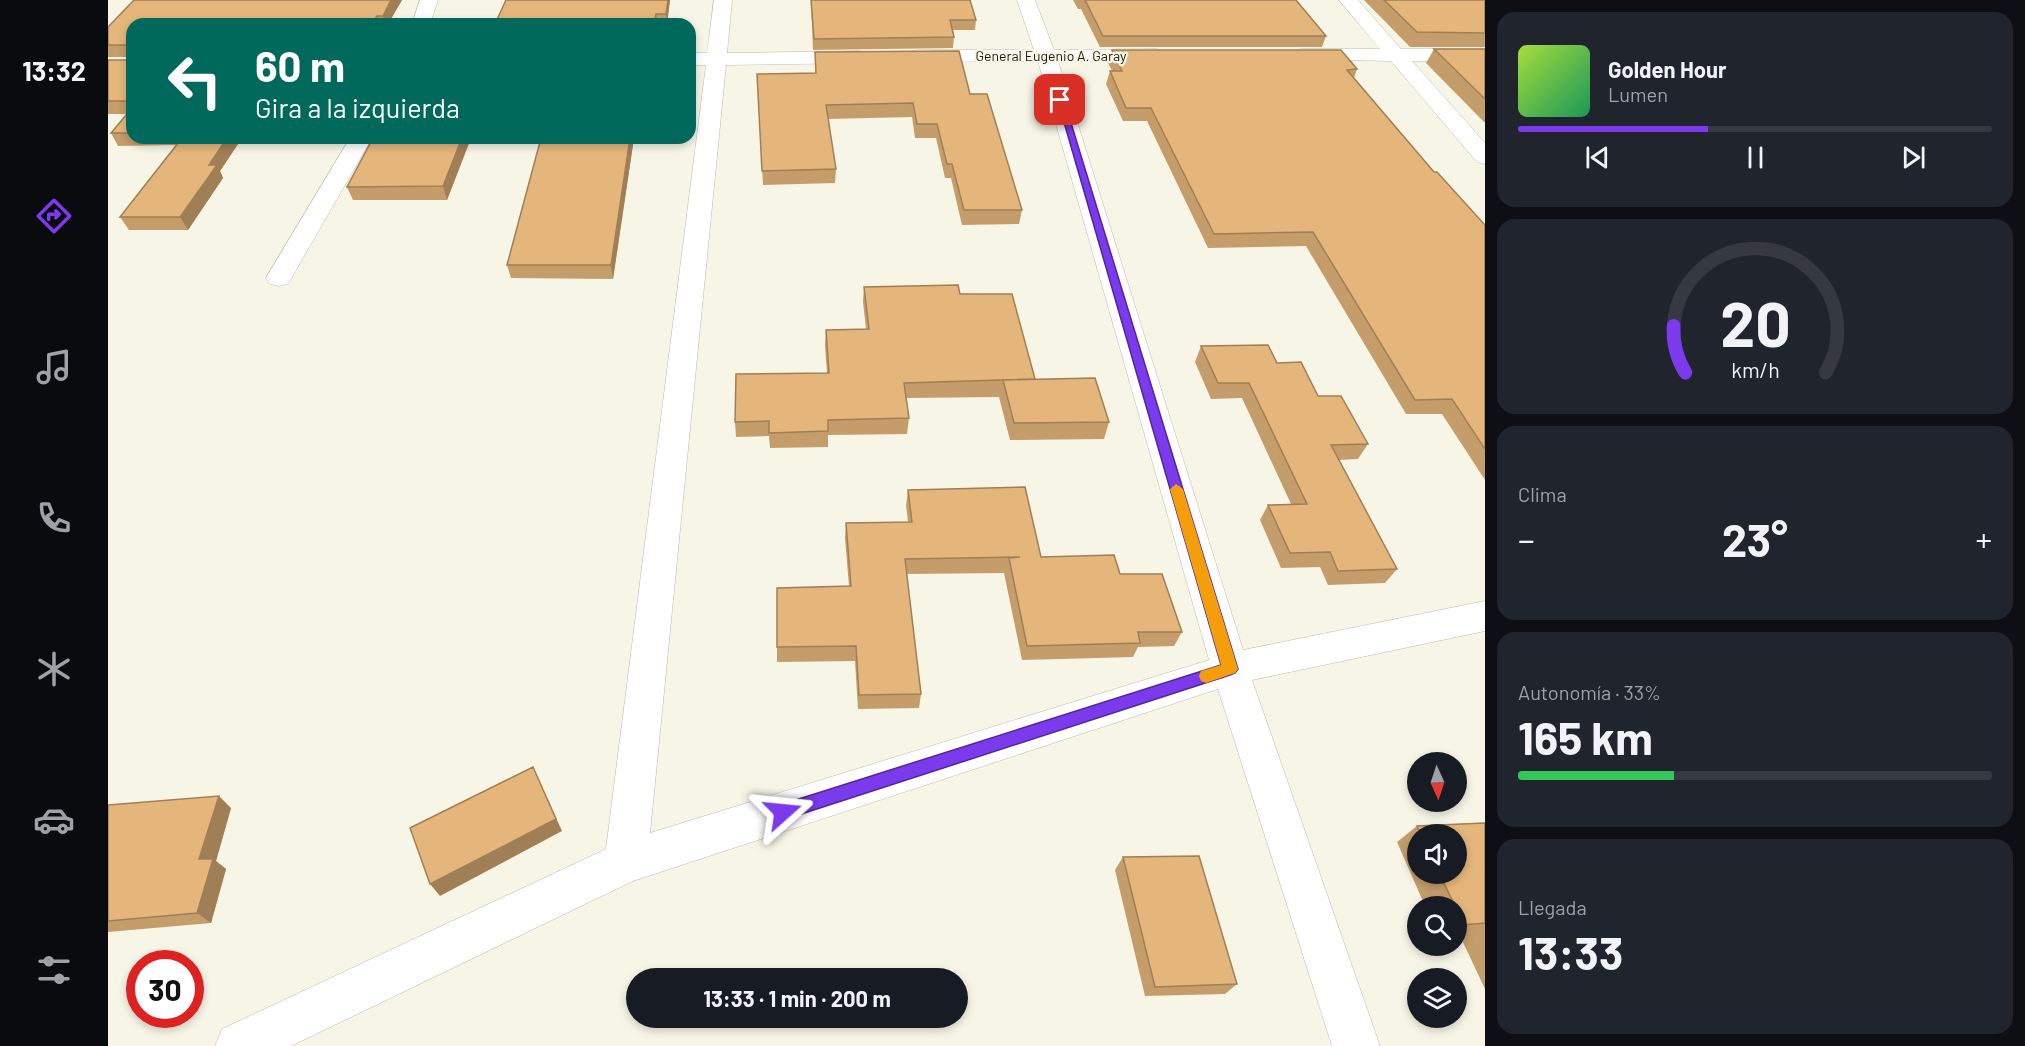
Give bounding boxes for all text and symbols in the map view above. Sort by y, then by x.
text: 60 m [255,40,345,90]
icon: left [156,42,234,120]
street label: General Eugenio A. Garay [975,47,1127,64]
text: 13:32 [22,54,86,86]
text: Golden Hour [1608,56,1726,82]
pin [1034,74,1085,125]
text: Lumen [1608,82,1668,106]
icon: arrive [1043,83,1076,116]
text: Gira a la izquierda [255,91,460,123]
icon: previous [1581,141,1614,174]
icon: pause [1739,141,1772,174]
icon: next [1897,141,1930,174]
icon: directions [33,195,75,237]
text: 20 [1720,285,1790,359]
icon: music [33,346,75,388]
text: km/h [1731,358,1779,383]
text: Clima [1518,482,1567,506]
icon: phone [33,497,75,539]
text: 23° [1722,512,1788,566]
text: − [1518,519,1535,559]
text: + [1975,519,1992,559]
icon: climate [33,648,75,690]
text: Autonomía · 33% [1518,680,1661,704]
text: 165 km [1518,710,1653,764]
north arrow [1407,752,1467,812]
map controls [1407,752,1467,1028]
position arrow [751,780,815,844]
icon: car [33,799,75,841]
button: sound [1407,824,1467,884]
text: Llegada [1518,895,1587,919]
button: search [1407,896,1467,956]
text: 13:33 [1518,925,1623,979]
icon: filters [33,949,75,991]
speed limit sign: 30 [126,950,204,1028]
button: layers [1407,968,1467,1028]
text: 13:33 · 1 min · 200 m [703,985,891,1011]

